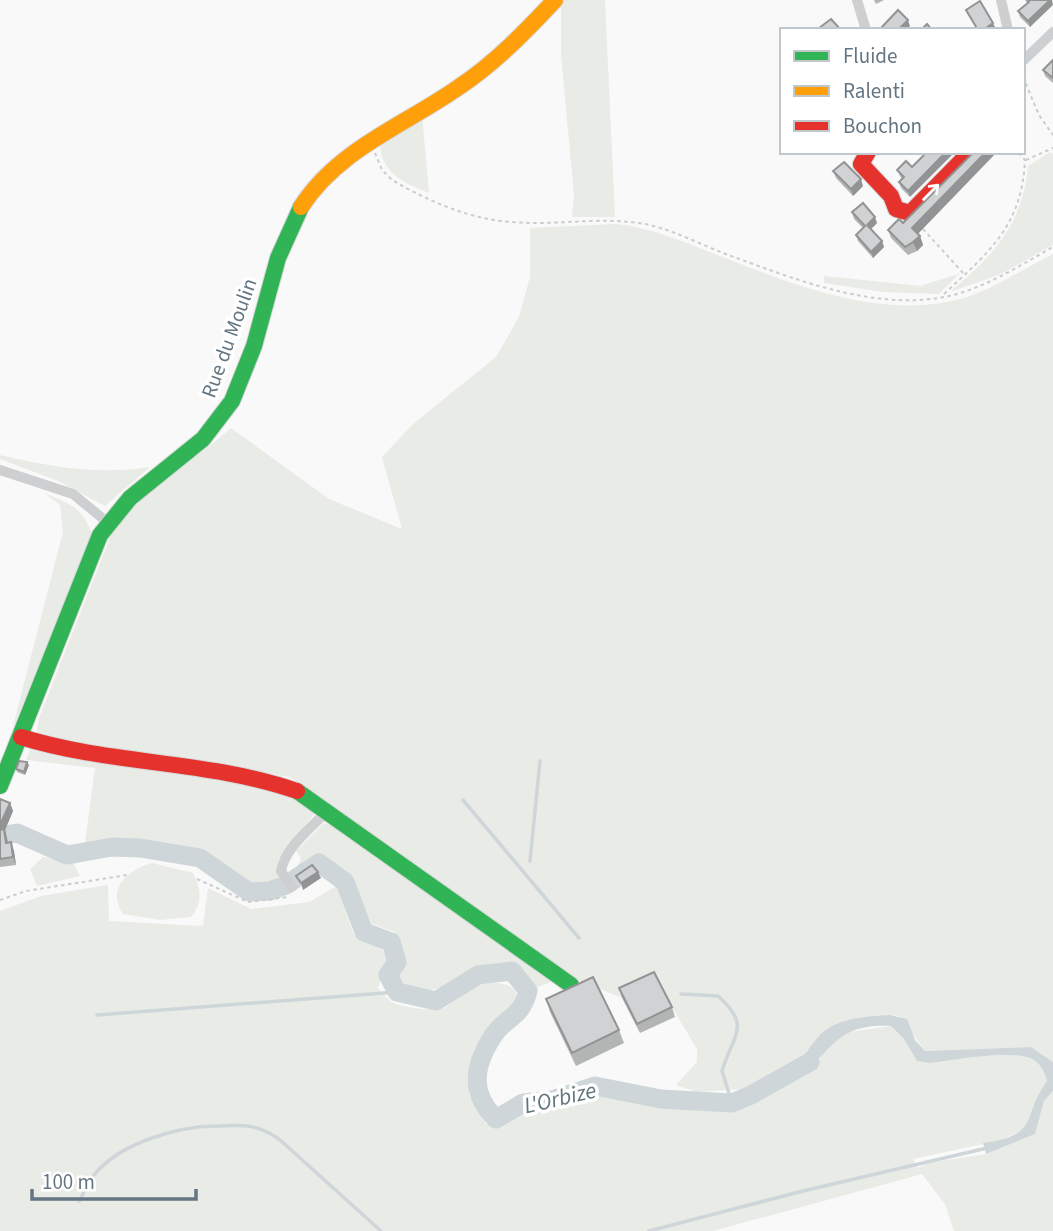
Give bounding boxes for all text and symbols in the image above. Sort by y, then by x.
legend [780,28,1025,154]
text: Fluide [843,41,897,71]
text: Ralenti [843,76,905,106]
text: Bouchon [843,111,922,141]
one-way arrow [922,184,939,201]
street label: Rue du Moulin [193,274,265,402]
water label: L'Orbize [521,1074,599,1122]
scale bar [32,1158,196,1202]
text: 100 m [42,1167,95,1197]

